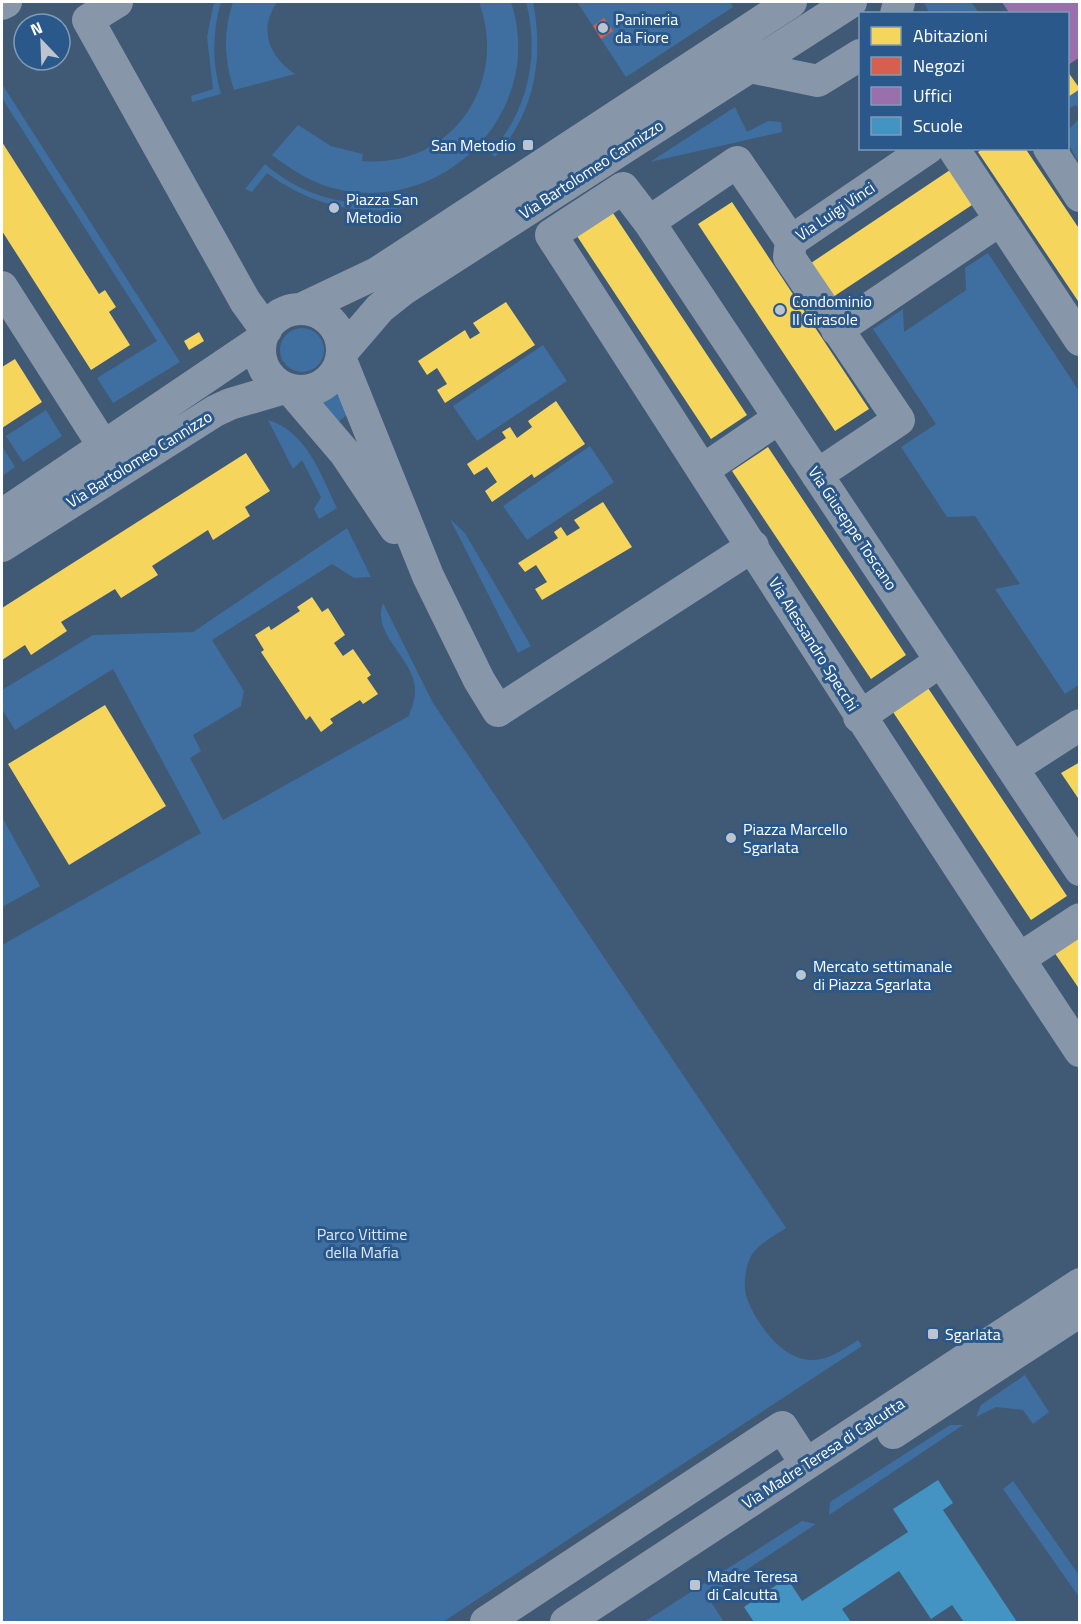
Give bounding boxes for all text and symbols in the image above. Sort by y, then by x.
place label: Panineria da Fiore [615,7,678,49]
north arrow [12,12,72,72]
legend [859,12,1069,150]
text: N [26,15,46,41]
marker: Panineria da Fiore [596,21,610,35]
text: Abitazioni [913,22,988,49]
text: Negozi [913,52,965,79]
text: Uffici [913,82,952,109]
text: Scuole [913,112,963,139]
street label: Via Bartolomeo Cannizzo [514,113,668,225]
place label: San Metodio [431,133,516,157]
marker: San Metodio [521,138,535,152]
street label: Via Luigi Vinci [791,176,879,246]
place label: Piazza San Metodio [346,187,418,229]
marker: Piazza San Metodio [327,201,341,215]
place label: Condominio Il Girasole [792,289,872,331]
marker: Condominio Il Girasole [773,303,787,317]
street label: Via Bartolomeo Cannizzo [62,404,216,514]
street label: Via Giuseppe Toscano [802,461,904,595]
street label: Via Alessandro Specchi [763,572,865,716]
place label: Piazza Marcello Sgarlata [743,817,848,859]
marker: Piazza Marcello Sgarlata [724,831,738,845]
place label: Mercato settimanale di Piazza Sgarlata [813,954,952,996]
marker: Mercato settimanale di Piazza Sgarlata [794,968,808,982]
park label: Parco Vittime della Mafia [317,1222,407,1264]
place label: Sgarlata [945,1322,1001,1346]
marker: Sgarlata [926,1327,940,1341]
street label: Via Madre Teresa di Calcutta [737,1391,909,1515]
place label: Madre Teresa di Calcutta [707,1564,798,1606]
marker: Madre Teresa di Calcutta [688,1578,702,1592]

